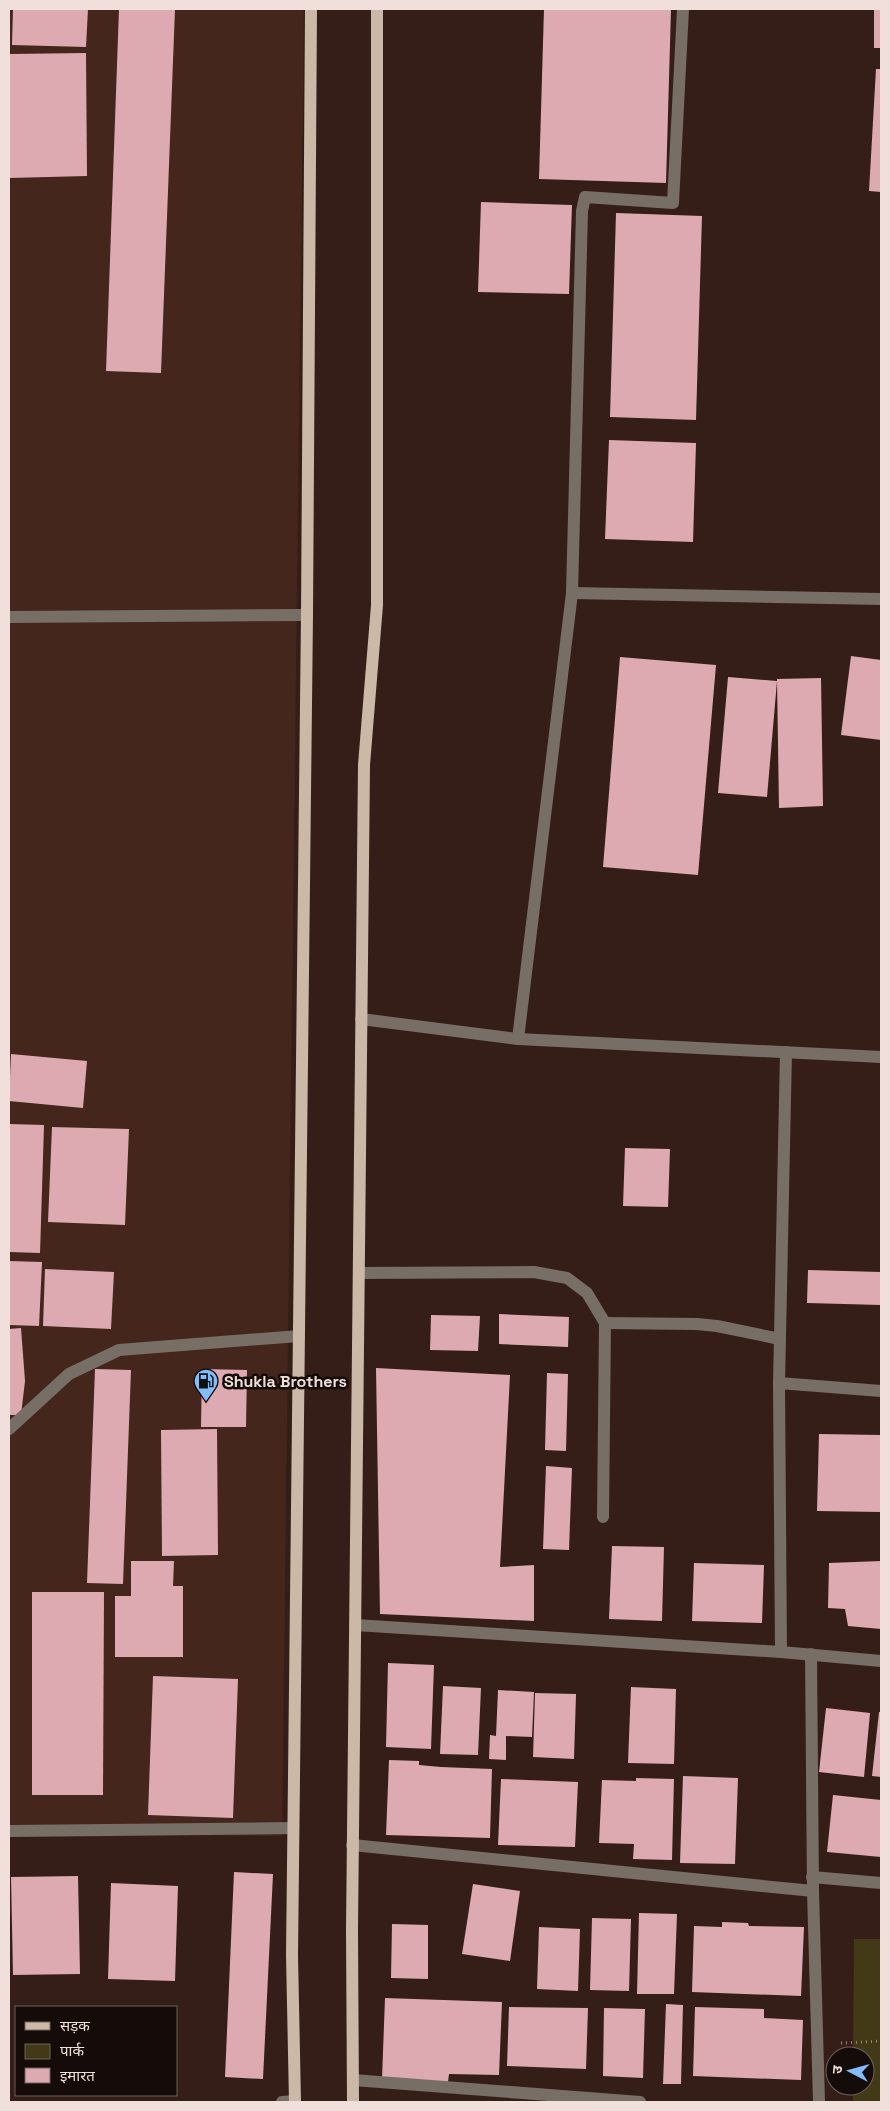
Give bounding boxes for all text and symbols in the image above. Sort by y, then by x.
fuel station icon: Shukla Brothers [193,1368,219,1402]
place label: Shukla Brothers [224,1371,347,1392]
legend [15,2006,178,2096]
text: सड़क [60,2016,90,2035]
text: पार्क [60,2041,84,2060]
north arrow [825,2046,875,2096]
text: उ [828,2064,847,2075]
text: इमारत [60,2066,95,2085]

